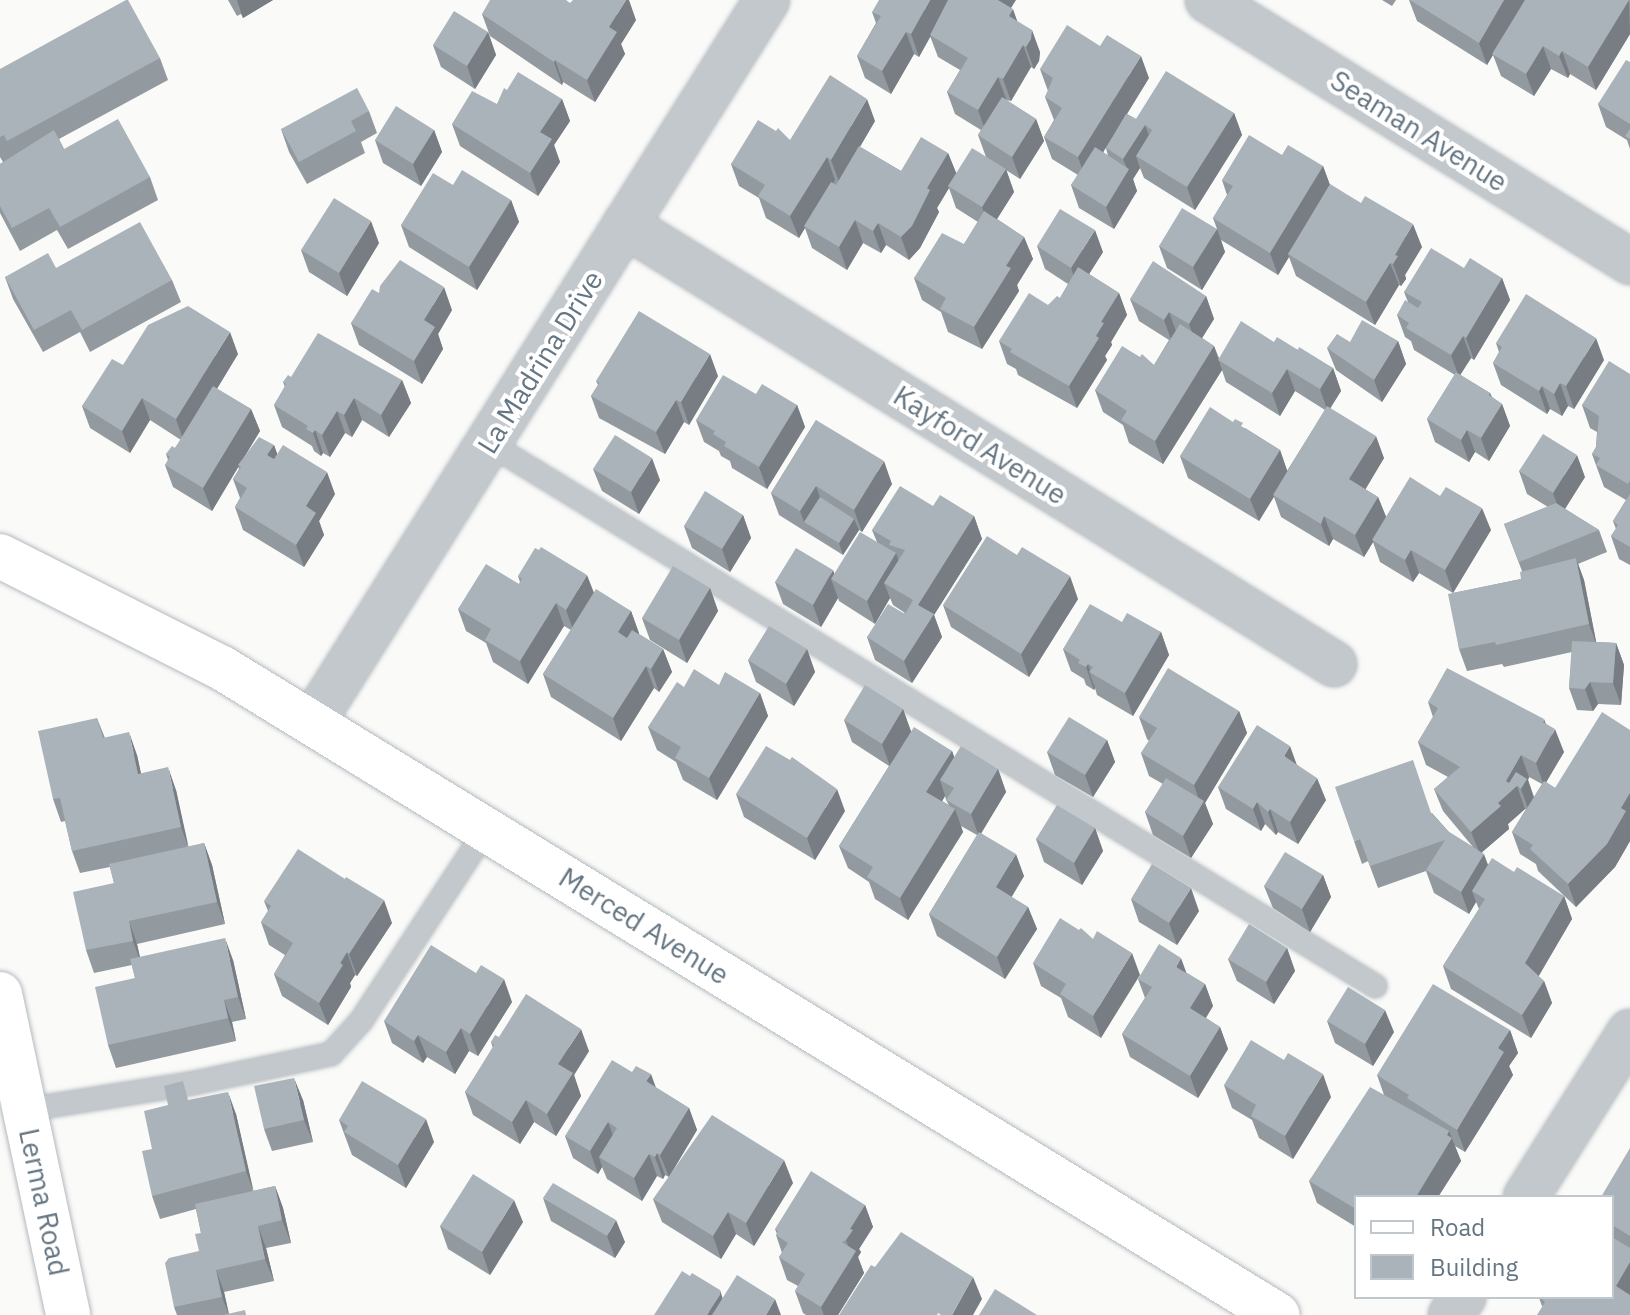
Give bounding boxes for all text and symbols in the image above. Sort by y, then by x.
street label: Seaman Avenue [1324,63,1514,199]
street label: La Madrina Drive [470,264,610,460]
street label: Kayford Avenue [887,378,1073,512]
street label: Merced Avenue [553,860,735,992]
street label: Lerma Road [12,1125,76,1279]
legend [1354,1195,1614,1299]
text: Road [1430,1211,1485,1243]
text: Building [1430,1251,1518,1283]

